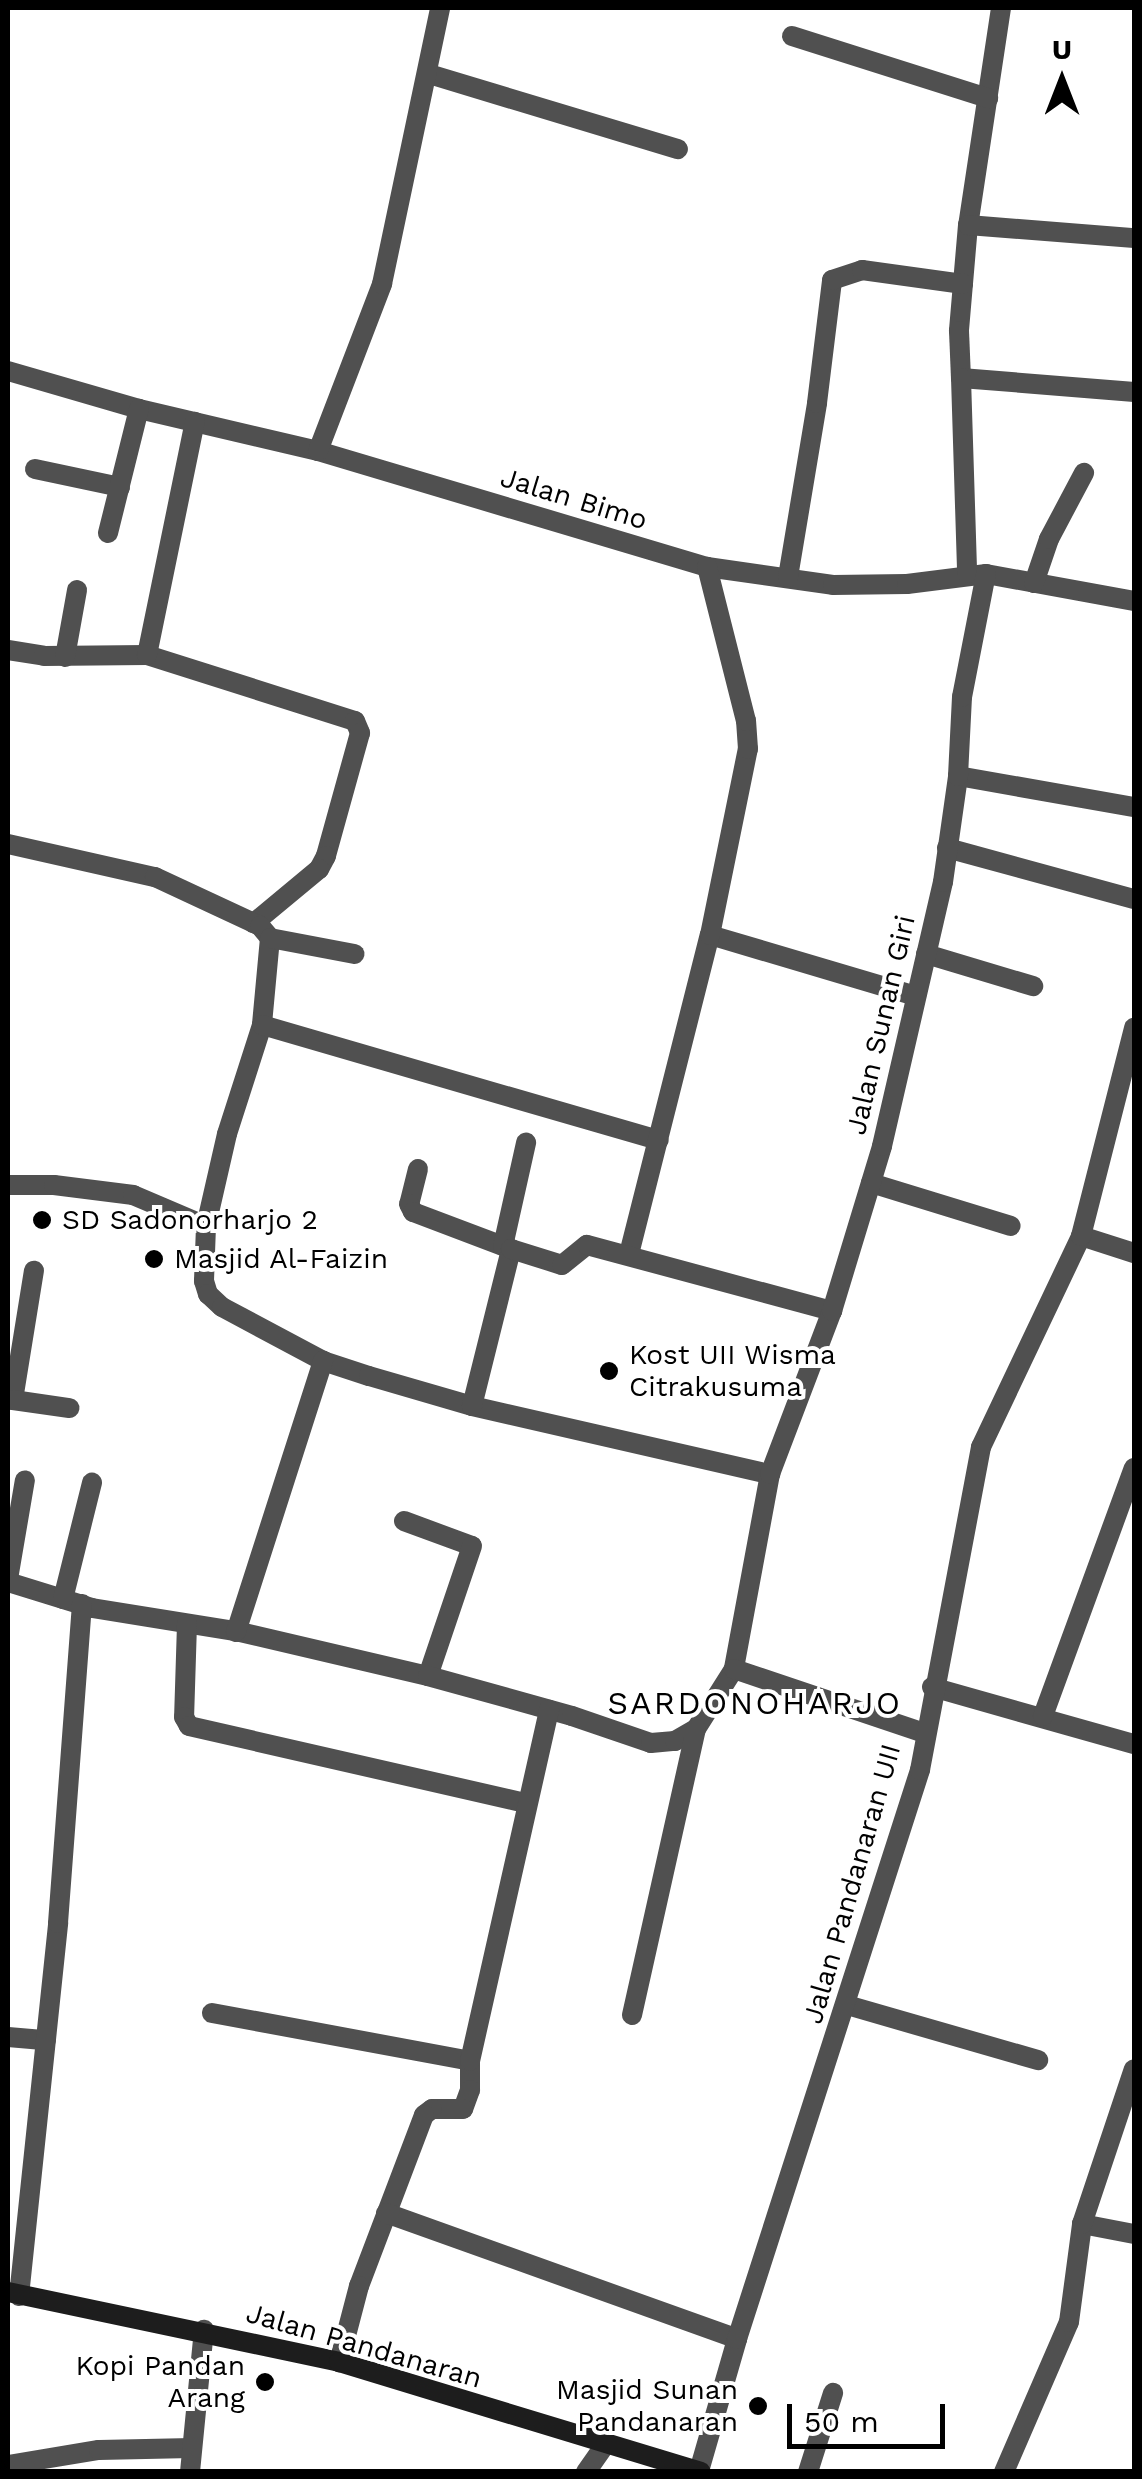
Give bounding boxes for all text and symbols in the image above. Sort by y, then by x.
north arrow [1012,30,1112,130]
text: U [1052,33,1072,66]
street label: Jalan Bimo [497,461,651,537]
street label: Jalan Sunan Giri [839,912,923,1138]
place label: SD Sadonorharjo 2 [62,1203,318,1237]
marker: SD Sadonorharjo 2 [31,1209,53,1231]
place label: Masjid Al-Faizin [174,1242,389,1276]
marker: Masjid Al-Faizin [143,1248,165,1270]
place label: Kost UII Wisma Citrakusuma [629,1338,837,1404]
marker: Kost UII Wisma Citrakusuma [598,1360,620,1382]
district label: SARDONOHARJO [608,1684,902,1722]
street label: Jalan Pandanaran UII [796,1740,908,2028]
street label: Jalan Pandanaran [242,2296,486,2396]
place label: Kopi Pandan Arang [75,2349,245,2415]
marker: Kopi Pandan Arang [254,2371,276,2393]
place label: Masjid Sunan Pandanaran [556,2373,738,2439]
scale bar [792,2384,950,2446]
marker: Masjid Sunan Pandanaran [747,2395,769,2417]
text: 50 m [804,2404,879,2439]

